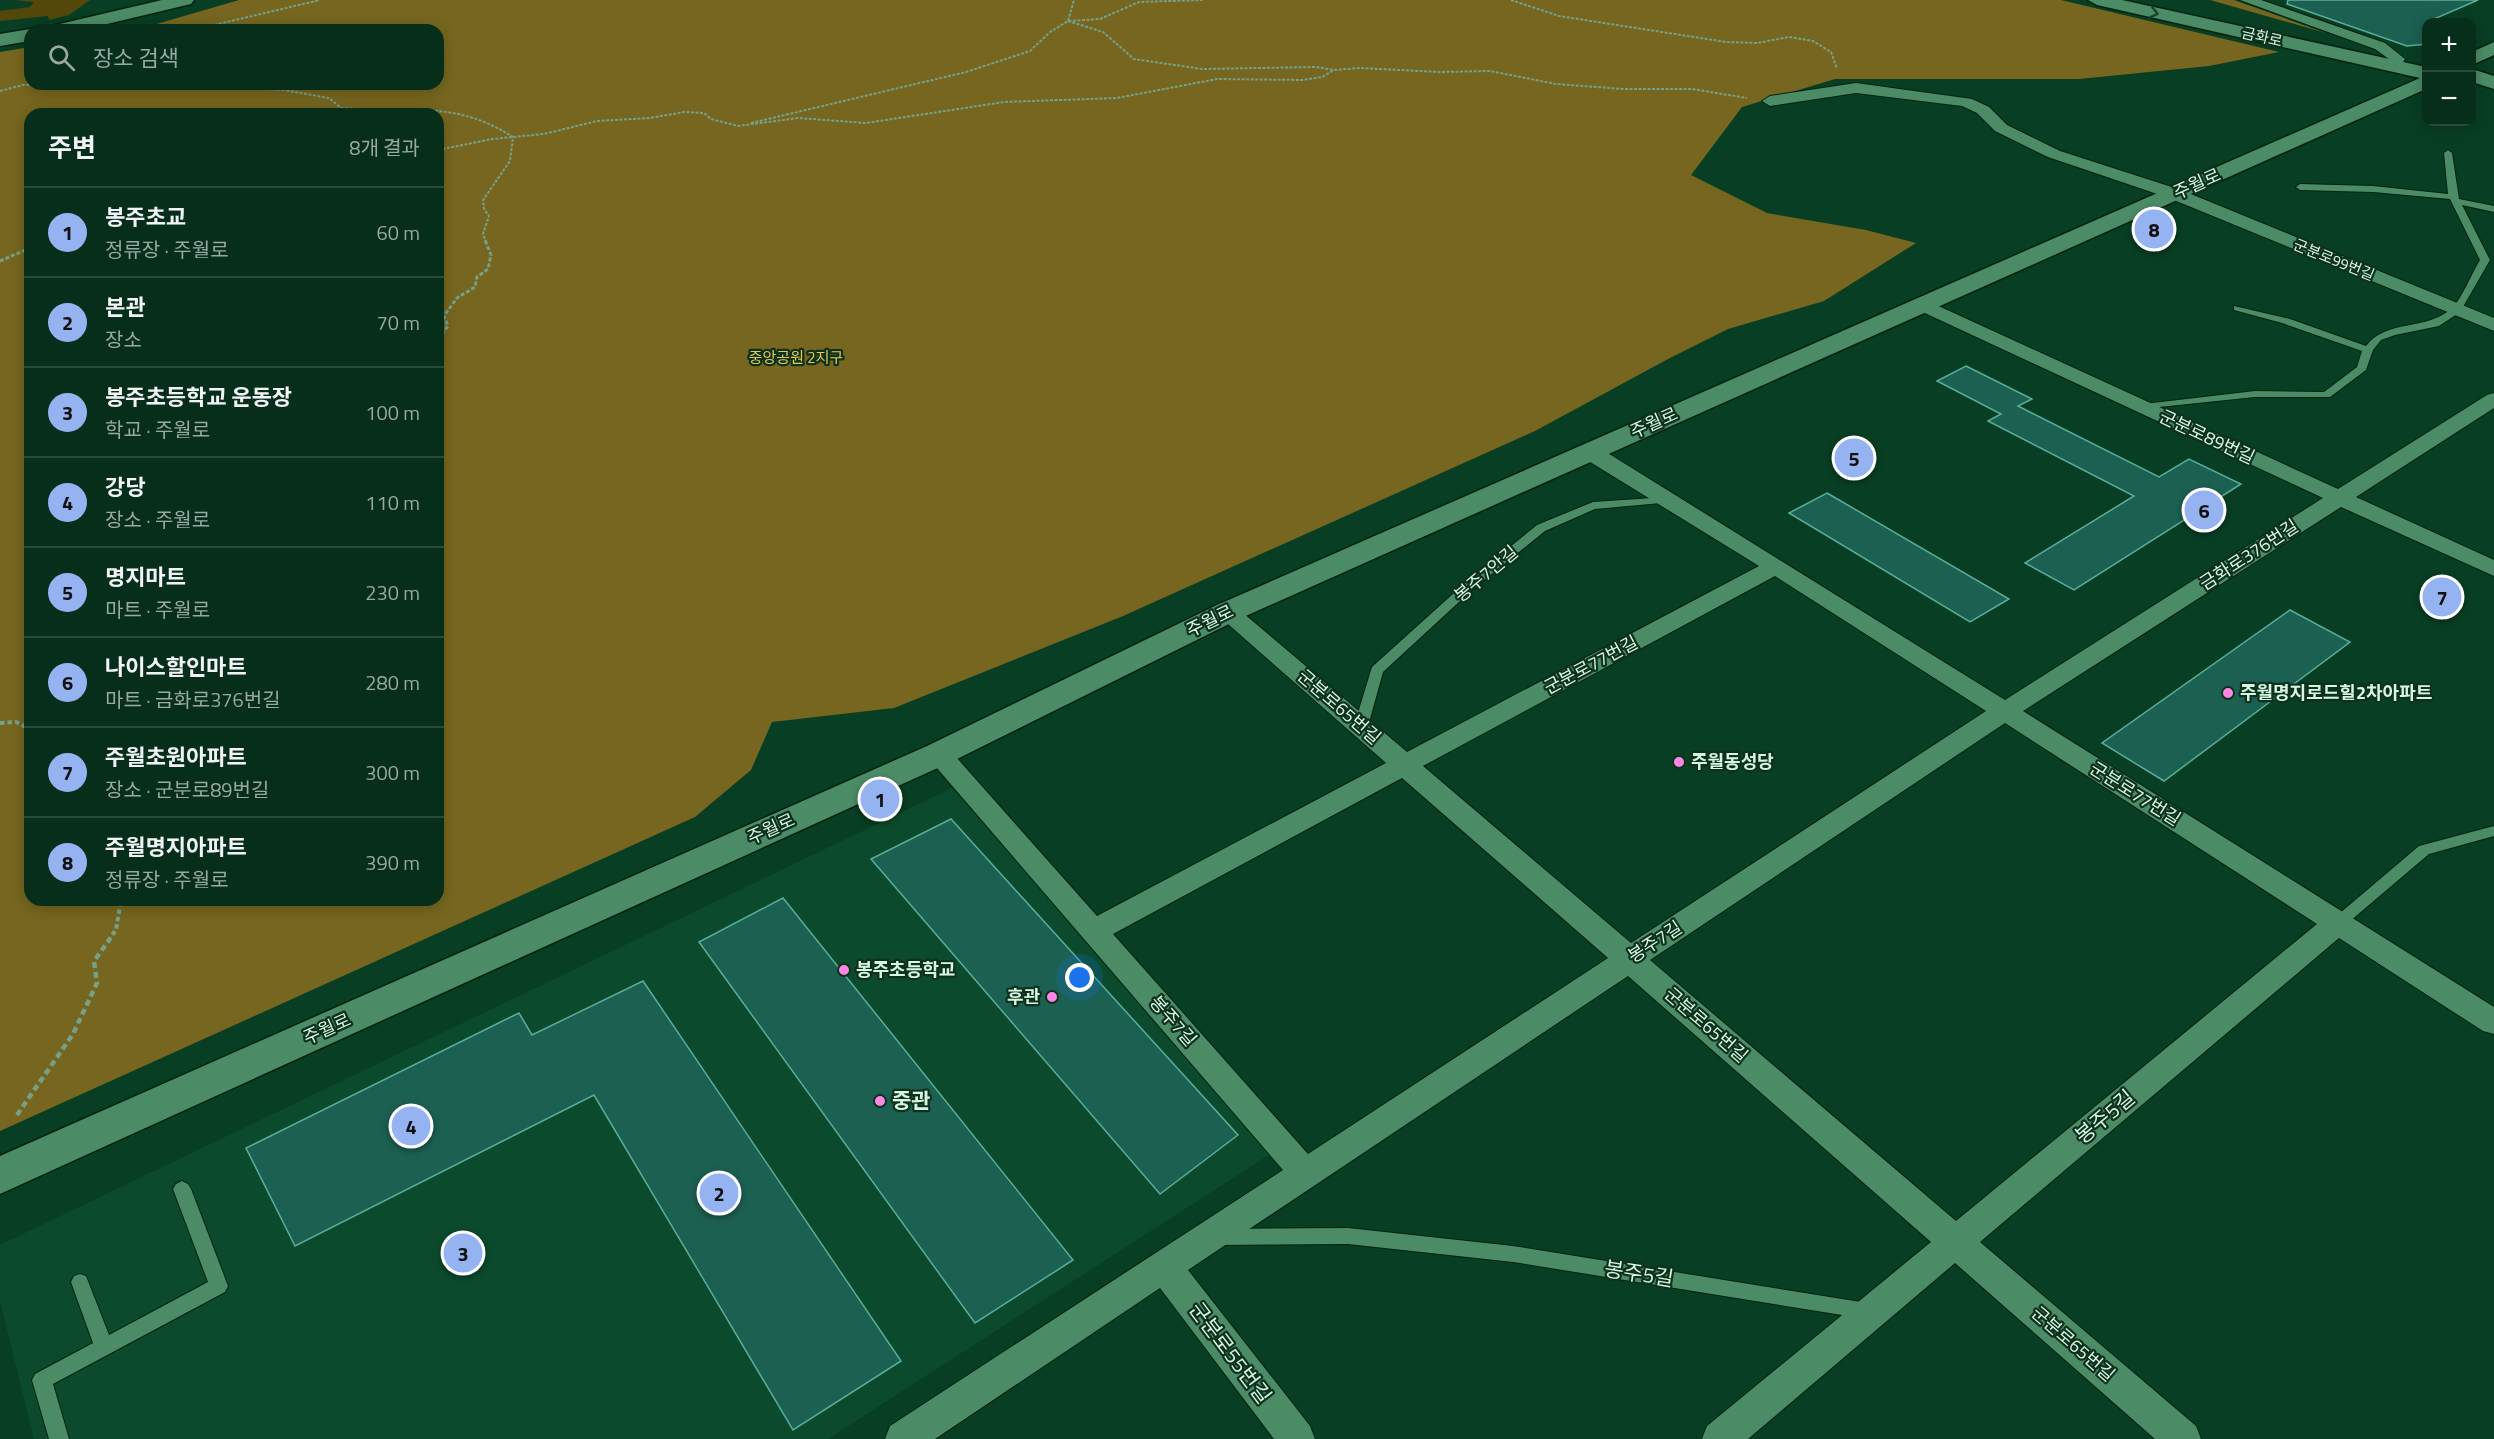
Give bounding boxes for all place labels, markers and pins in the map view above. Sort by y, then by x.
pin: 8 [2134,206,2174,252]
pin: 5 [1834,436,1874,480]
pin: 6 [2184,488,2224,532]
pin: 7 [2422,574,2462,620]
place label: 주월명지로드힐2차아파트 [2240,679,2432,706]
marker: 주월명지로드힐2차아파트 [2221,686,2235,700]
place label: 주월동성당 [1691,748,1774,775]
marker: 주월동성당 [1672,755,1686,769]
pin: 1 [860,776,900,822]
place label: 봉주초등학교 [856,956,955,983]
marker: 봉주초등학교 [837,963,851,977]
place label: 후관 [1007,983,1040,1010]
marker: 후관 [1045,990,1059,1004]
place label: 중관 [892,1084,931,1116]
marker: 중관 [873,1094,887,1108]
pin: 4 [392,1104,430,1148]
pin: 2 [700,1170,738,1216]
pin: 3 [444,1230,482,1276]

